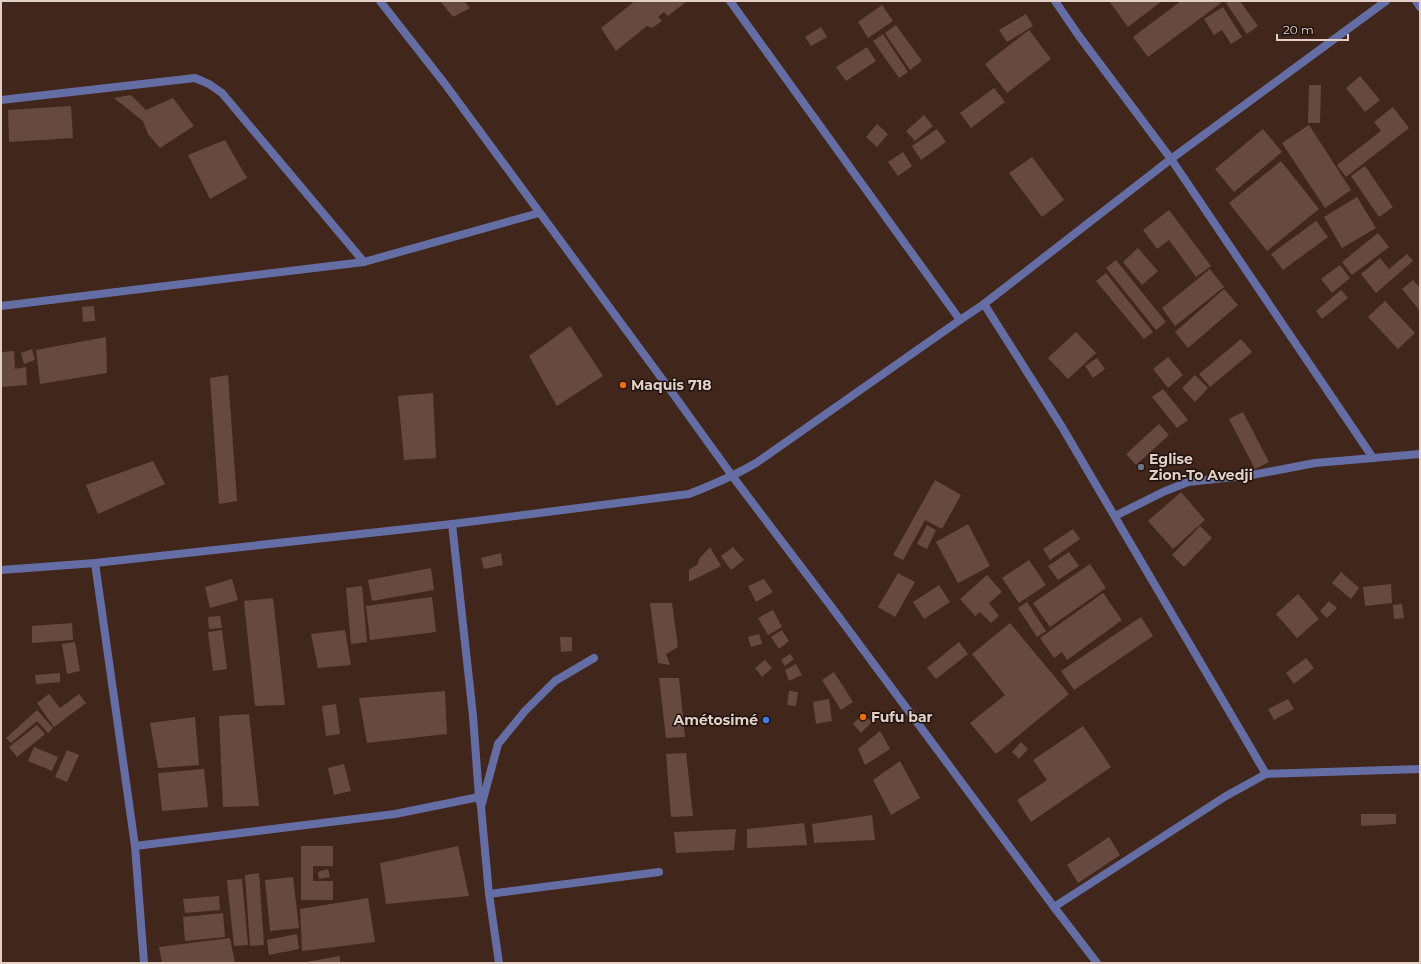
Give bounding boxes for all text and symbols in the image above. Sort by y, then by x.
scale bar [1277,16,1348,42]
text: 20 m [1283,22,1314,37]
place label: Maquis 718 [631,376,712,394]
marker: Maquis 718 [618,380,628,390]
place label: Eglise Zion-To Avedji [1149,450,1253,484]
marker: Eglise Zion-To Avedji [1136,462,1146,472]
place label: Fufu bar [871,708,933,726]
place label: Amétosimé [672,711,758,729]
marker: Fufu bar [858,712,868,722]
marker: Amétosimé [761,715,771,725]

